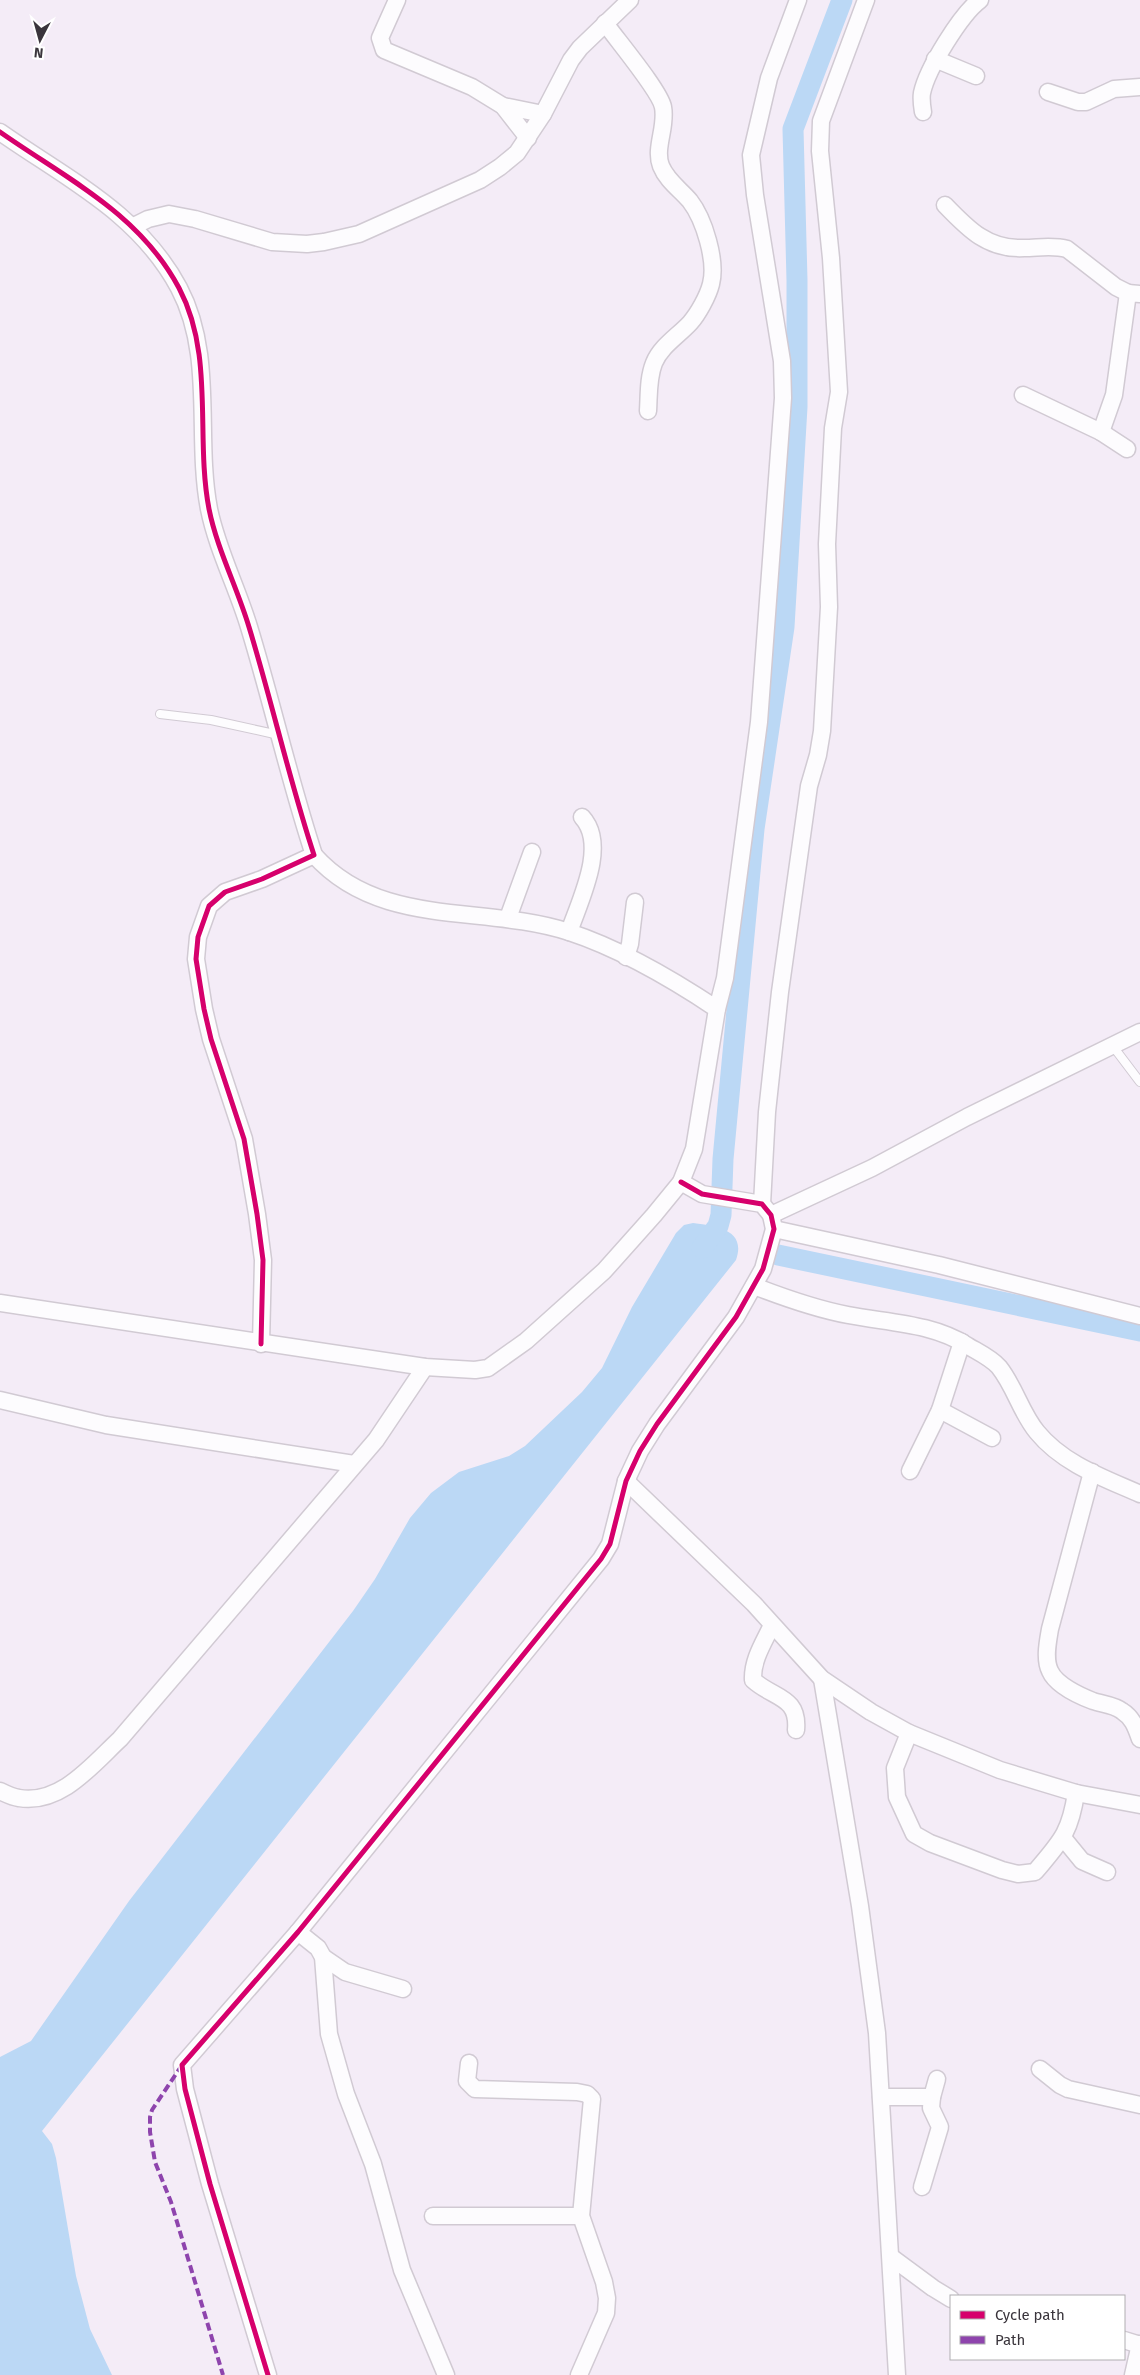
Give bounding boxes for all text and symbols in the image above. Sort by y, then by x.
north arrow [15,15,65,65]
text: N [33,43,44,61]
legend [950,2295,1125,2360]
text: Cycle path [995,2306,1065,2324]
text: Path [995,2331,1025,2349]

